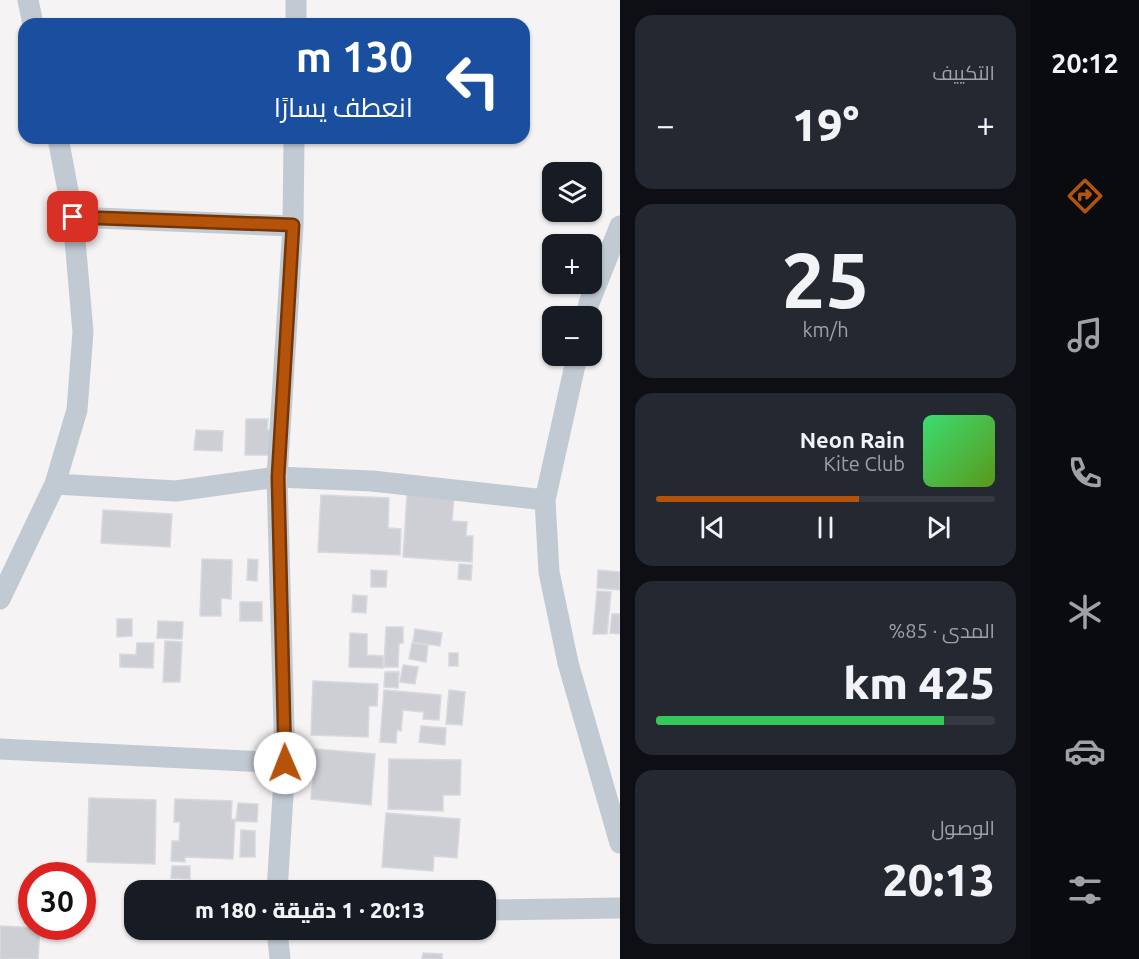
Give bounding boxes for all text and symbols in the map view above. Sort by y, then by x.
text: 130 m [296,33,413,80]
icon: left [434,42,512,120]
text: 20:12 [1051,48,1119,78]
text: التكييف [932,61,995,84]
text: انعطف يسارًا [274,92,413,122]
text: 19° [792,99,859,150]
text: − [656,106,675,143]
text: + [976,106,995,143]
map controls [542,162,602,366]
button: layers [542,162,602,222]
icon: directions [1064,175,1106,217]
pin [47,191,98,242]
icon: arrive [56,200,89,233]
button: + [542,234,602,294]
text: 25 [782,235,870,323]
button: − [542,306,602,366]
icon: music [1064,314,1106,356]
text: km/h [802,318,849,341]
text: Neon Rain [800,427,905,452]
text: Kite Club [824,452,905,475]
icon: phone [1064,452,1106,494]
icon: previous [696,511,729,544]
icon: pause [809,511,842,544]
icon: next [922,511,955,544]
icon: climate [1064,591,1106,633]
text: المدى · 85% [889,619,995,642]
text: 425 km [843,657,995,708]
icon: car [1064,730,1106,772]
position arrow [253,731,317,795]
text: الوصول [931,816,995,839]
text: 20:13 [882,854,995,905]
speed limit sign: 30 [18,862,96,940]
icon: filters [1064,869,1106,911]
text: 20:13 · 1 دقيقة · 180 m [195,897,425,922]

